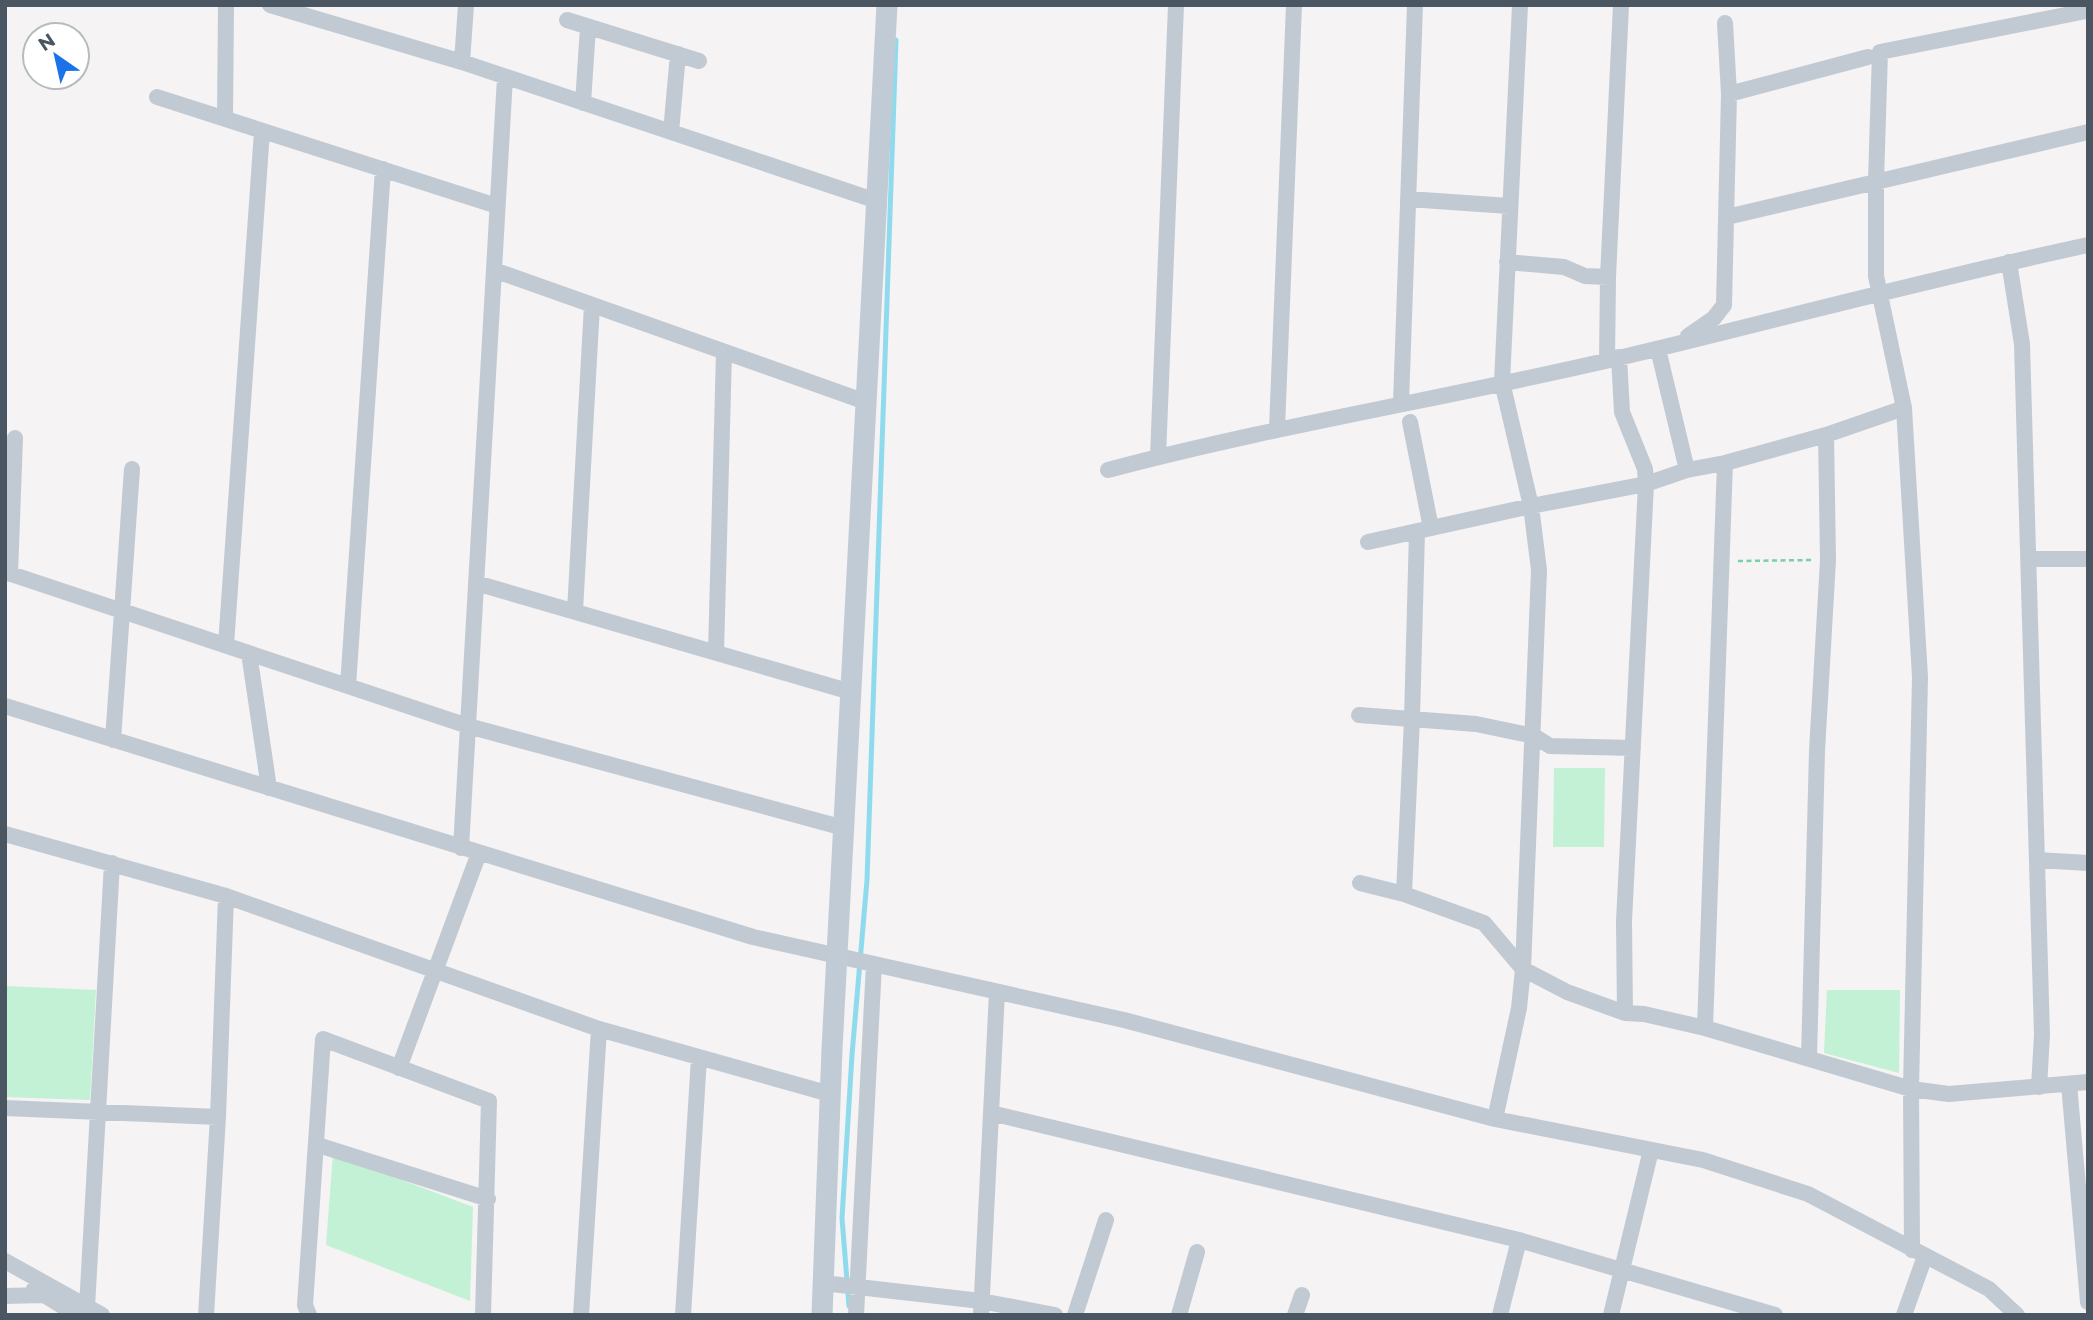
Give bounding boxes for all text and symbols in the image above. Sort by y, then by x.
north arrow [21,21,91,91]
text: N [34,28,60,56]

